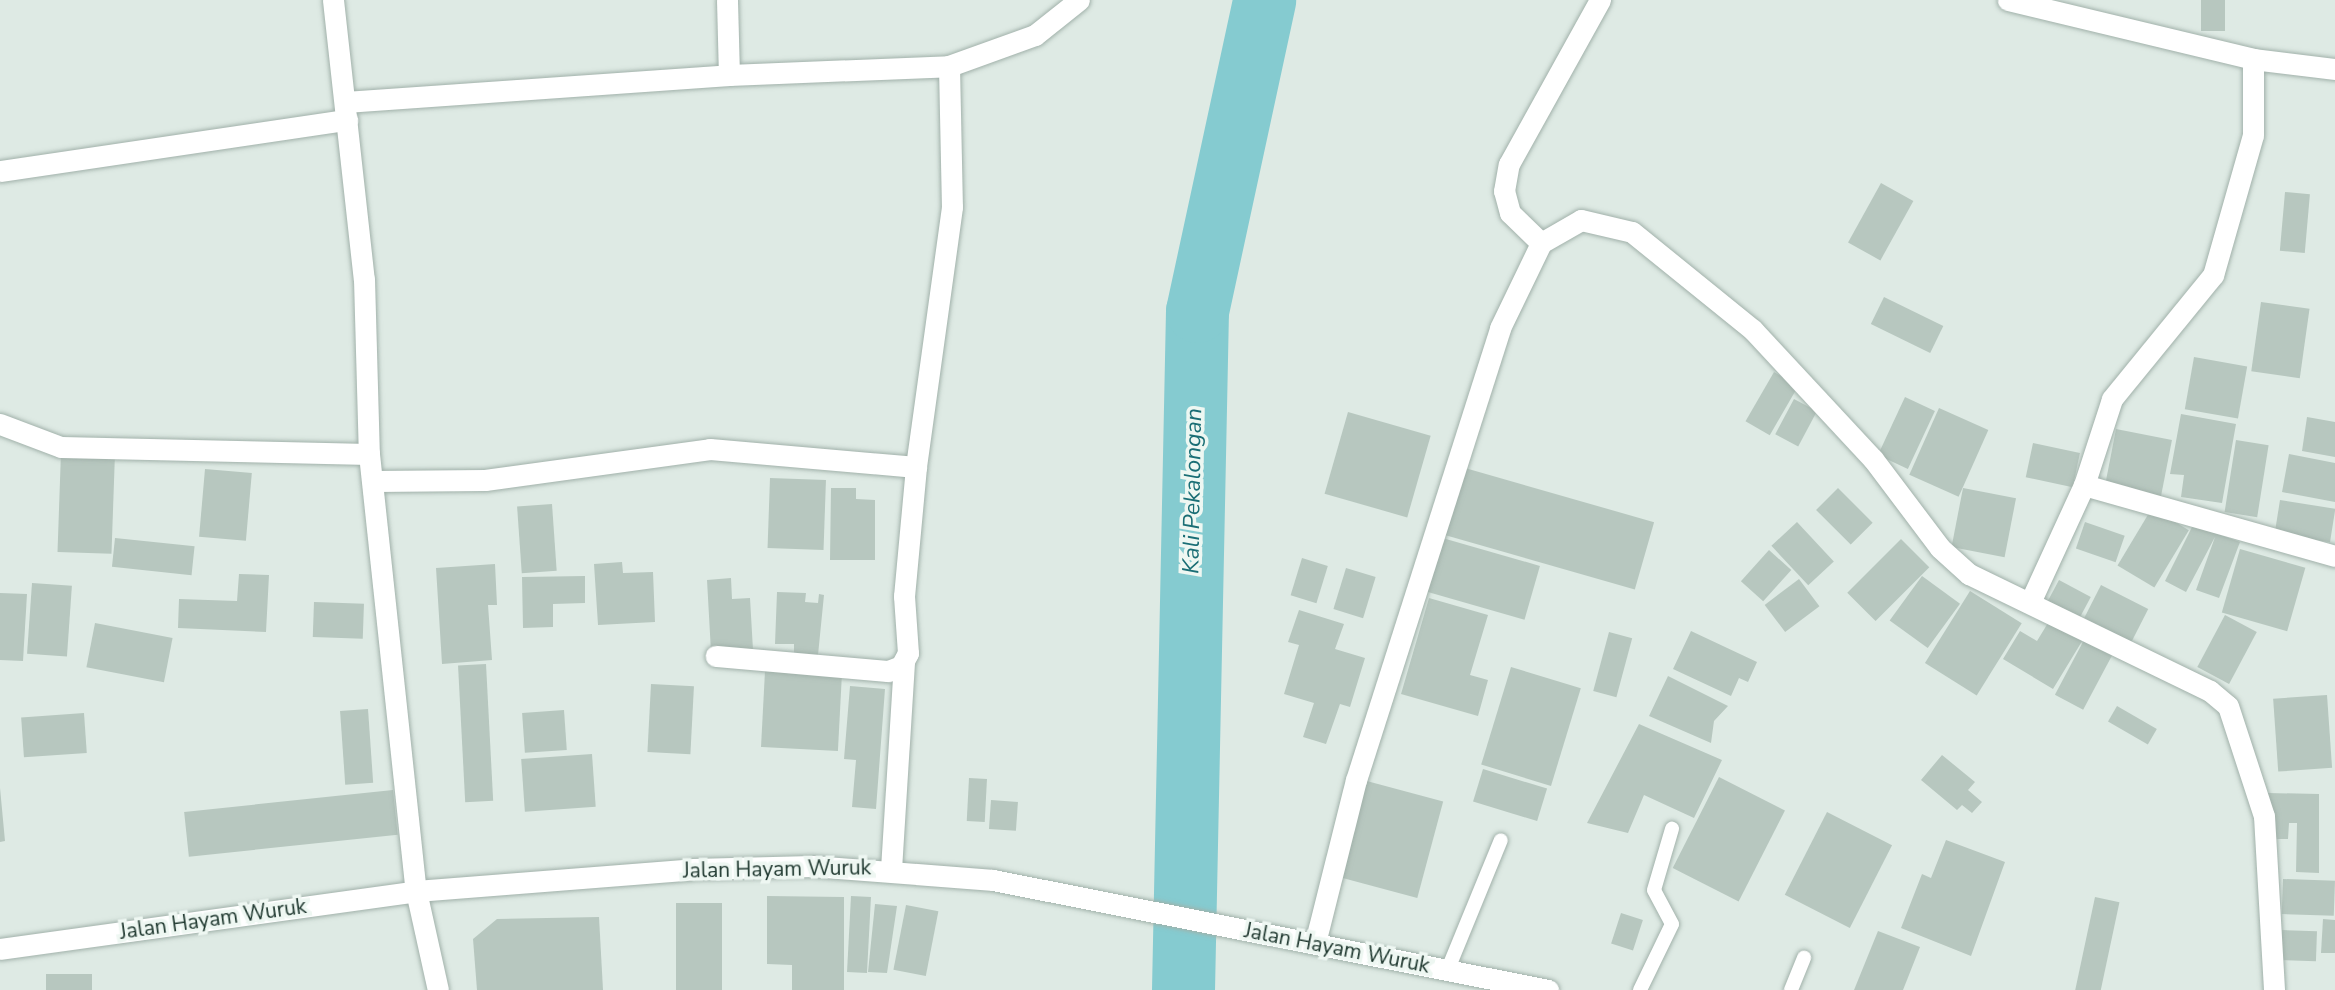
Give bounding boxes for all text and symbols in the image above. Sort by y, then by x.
water label: Kali Pekalongan [1178,408,1208,574]
street label: Jalan Hayam Wuruk [683,855,871,883]
street label: Jalan Hayam Wuruk [118,893,308,945]
street label: Jalan Hayam Wuruk [1242,918,1432,978]

